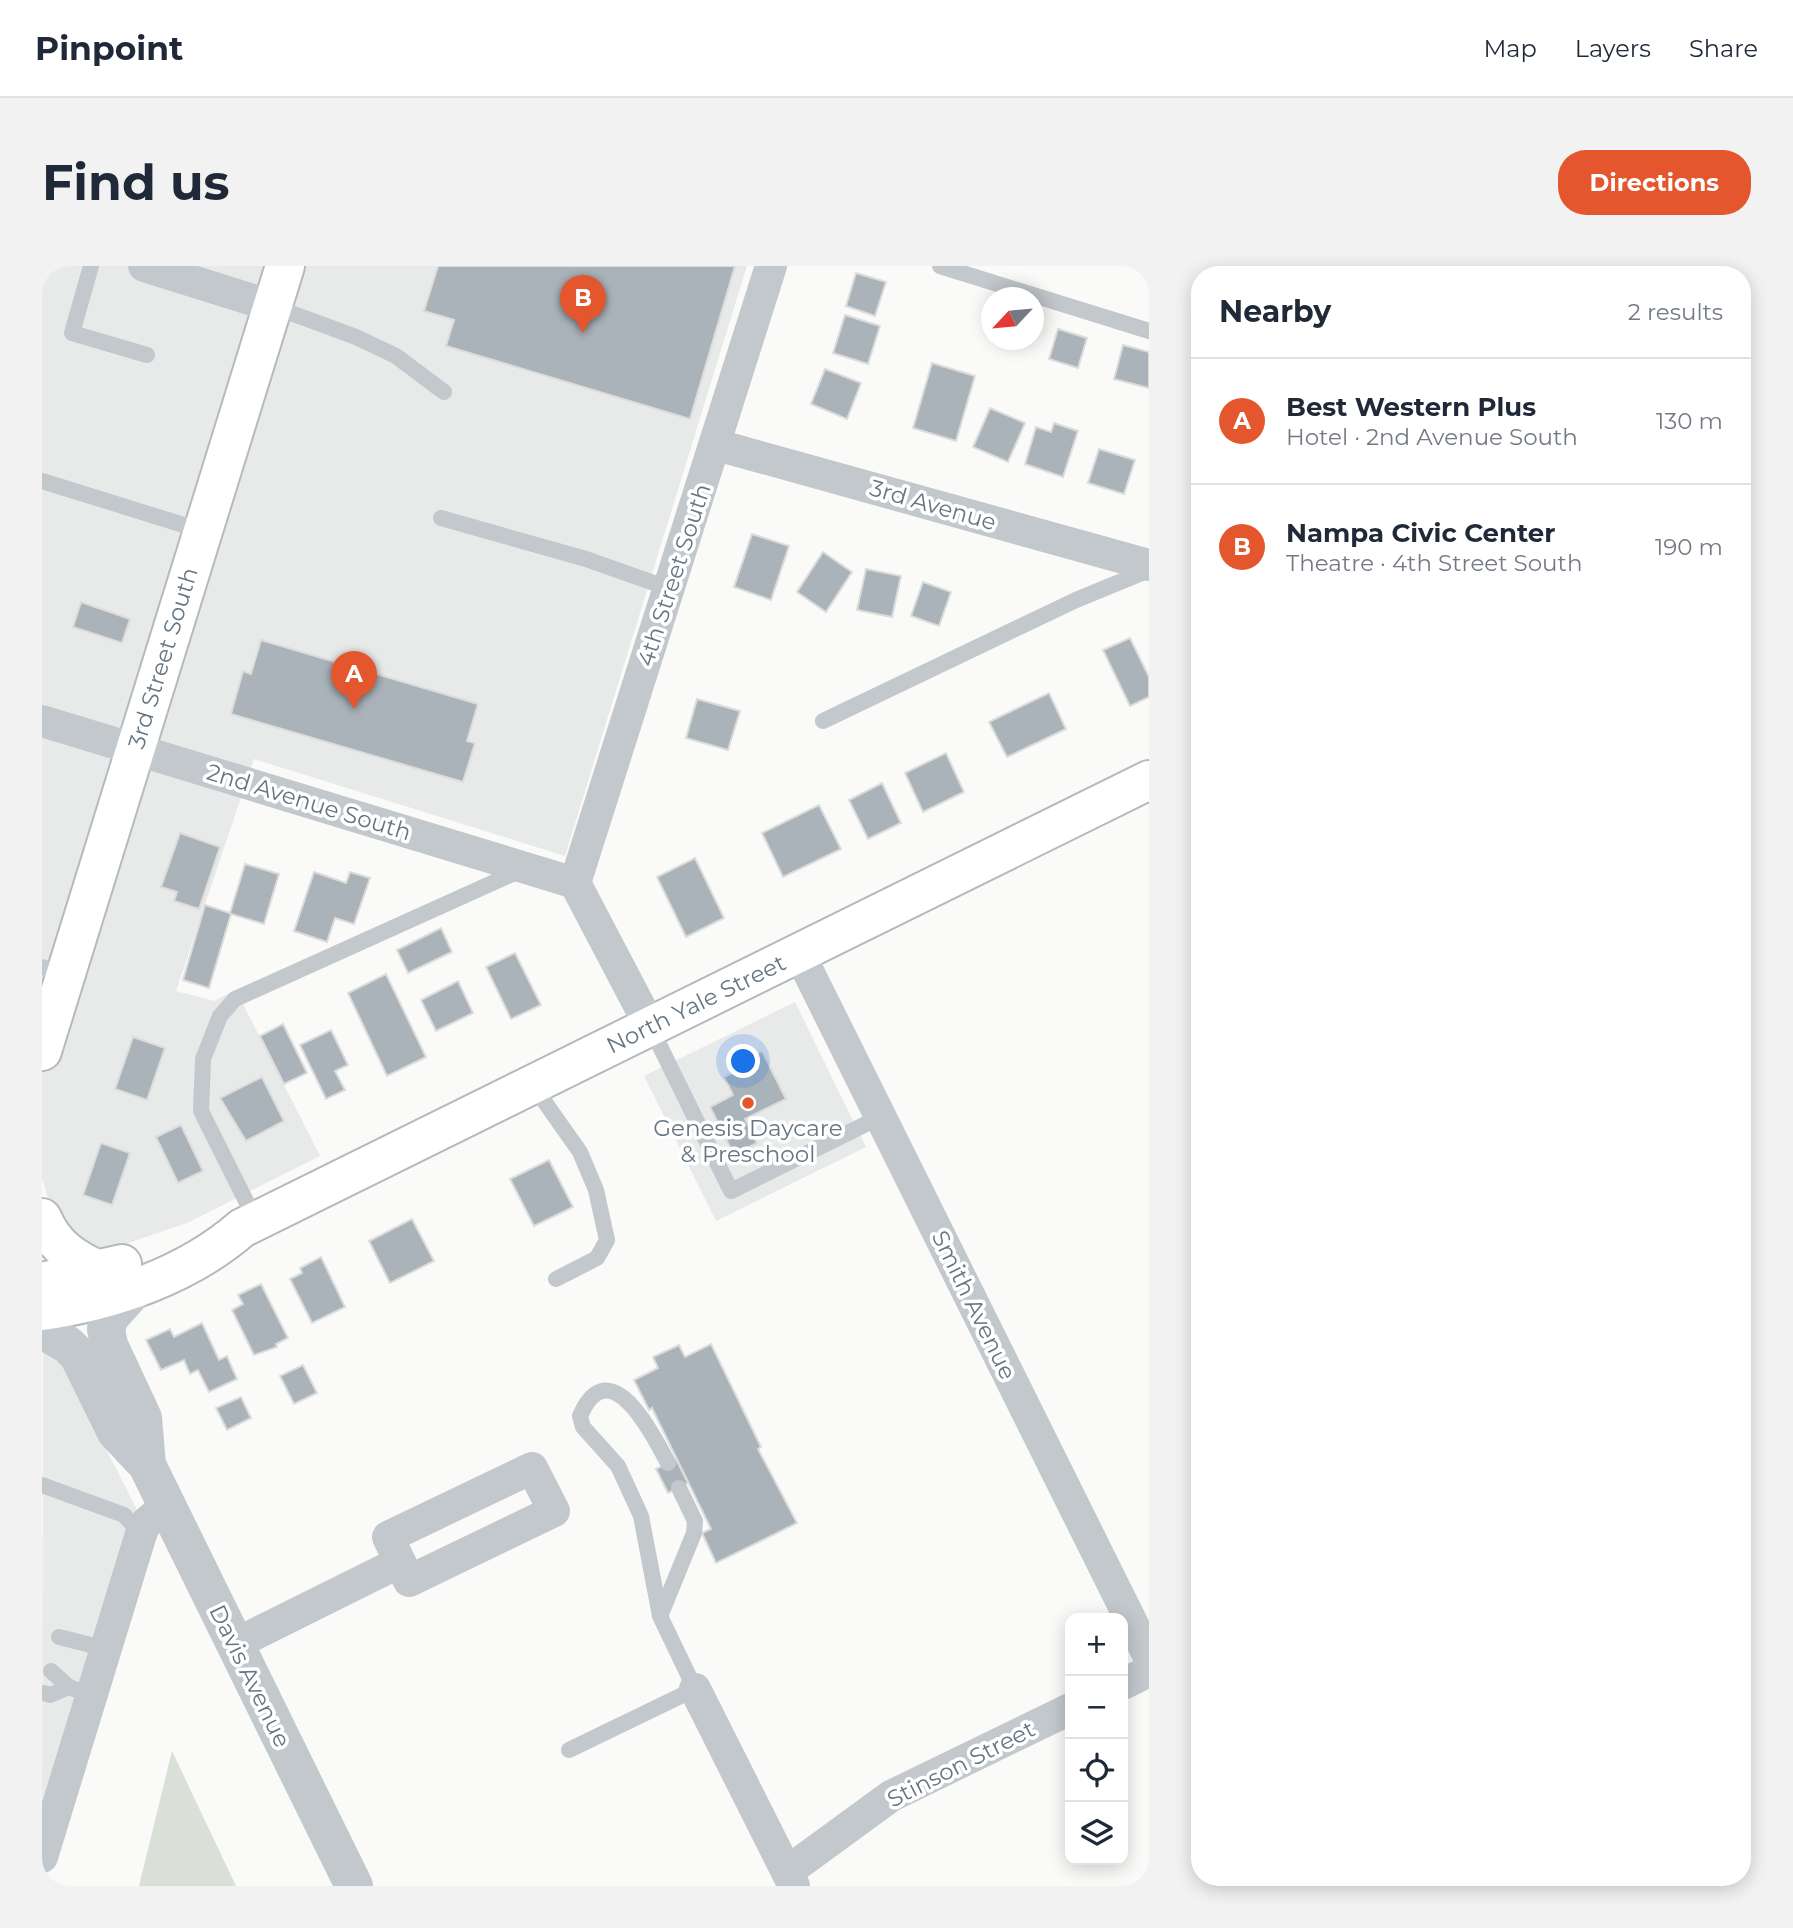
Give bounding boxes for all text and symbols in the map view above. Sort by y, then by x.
text: Pinpoint [35,28,183,68]
text: Map [1483,34,1537,63]
text: Layers [1575,34,1651,63]
text: Share [1689,34,1758,63]
button: Directions [1558,150,1751,215]
text: Find us [42,153,230,212]
pin: B [560,275,606,333]
north arrow [981,287,1044,350]
text: Nearby [1219,293,1331,330]
text: 2 results [1628,298,1723,326]
text: Best Western Plus [1286,391,1536,423]
text: A [1233,407,1251,435]
text: 130 m [1656,407,1723,435]
text: Hotel · 2nd Avenue South [1286,423,1578,451]
street label: 3rd Avenue [867,474,999,536]
street label: 4th Street South [631,480,717,670]
text: Nampa Civic Center [1286,517,1555,549]
text: B [1233,533,1251,561]
text: 190 m [1655,533,1723,561]
text: Theatre · 4th Street South [1286,549,1582,577]
street label: 3rd Street South [122,564,204,752]
pin: A [331,651,377,709]
street label: 2nd Avenue South [204,758,414,846]
street label: North Yale Street [602,948,790,1060]
your location [726,1044,760,1078]
marker: Genesis Daycare & Preschool [740,1095,756,1111]
place label: Genesis Daycare & Preschool [653,1114,843,1168]
street label: Smith Avenue [926,1226,1022,1384]
street label: Davis Avenue [203,1600,297,1752]
map controls [1065,1613,1128,1865]
button: + [1065,1613,1128,1676]
button: − [1065,1676,1128,1739]
street label: Stinson Street [882,1715,1040,1813]
button: locate [1065,1739,1128,1802]
button: layers [1065,1802,1128,1865]

